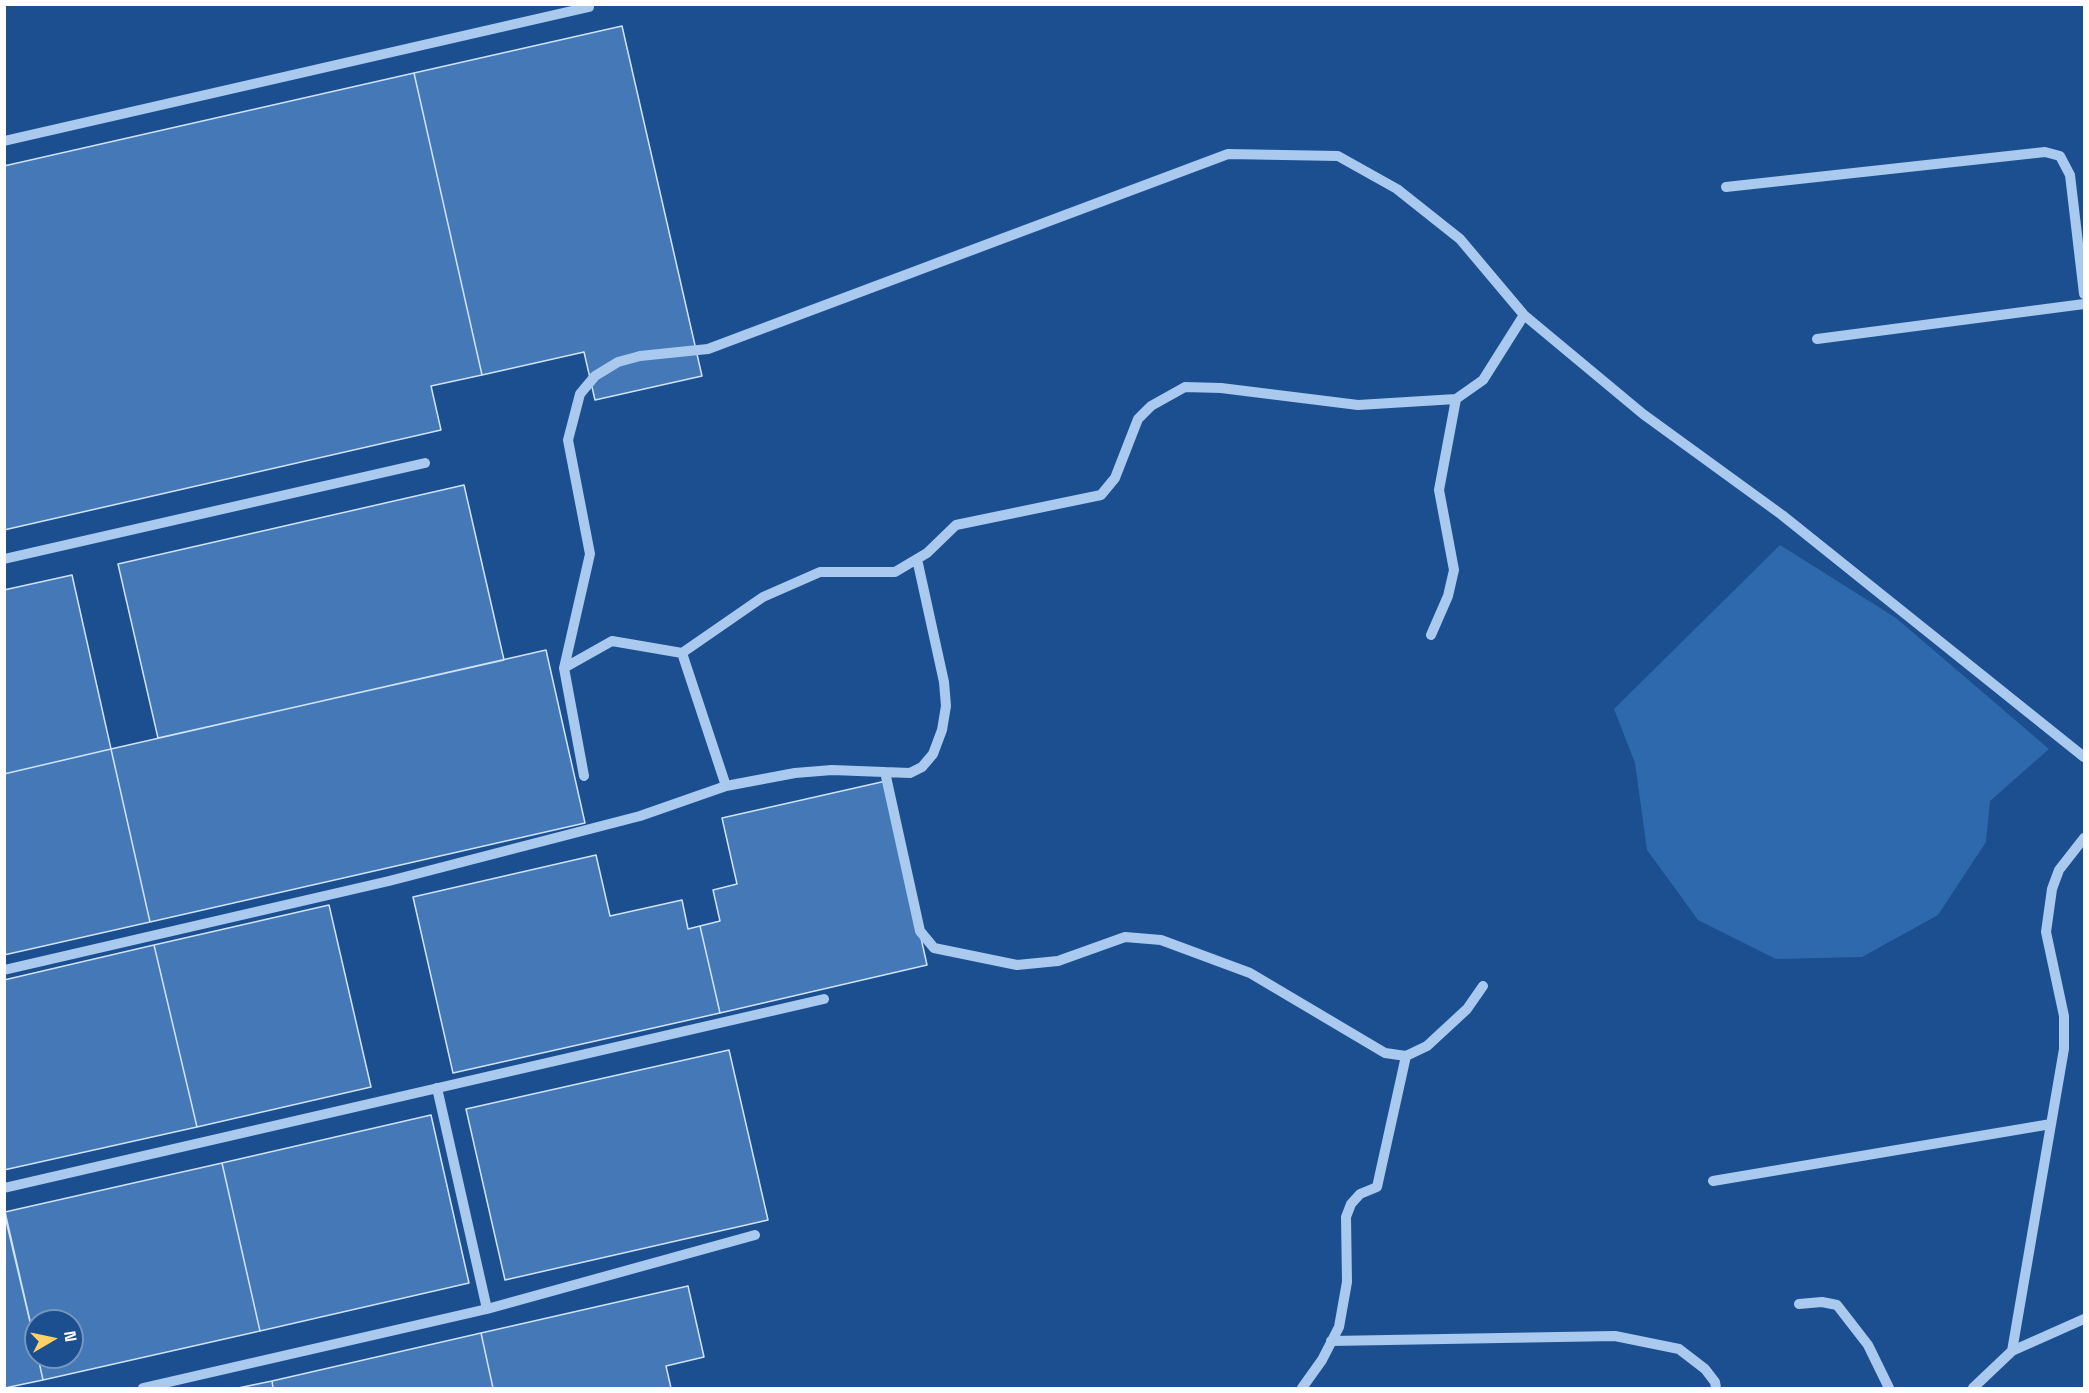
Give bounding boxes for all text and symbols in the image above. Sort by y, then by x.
north arrow [24,1309,84,1369]
text: N [59,1329,82,1343]

